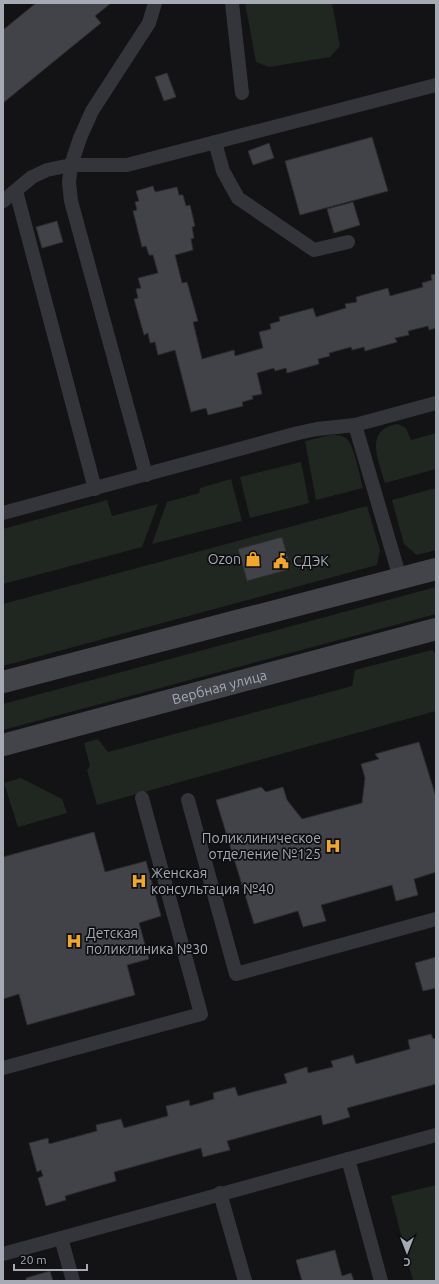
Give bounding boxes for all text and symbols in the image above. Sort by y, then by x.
shop icon: Ozon [244,550,262,568]
place label: Ozon [208,551,241,567]
public building icon: СДЭК [272,552,290,570]
place label: СДЭК [293,553,329,569]
street label: Вербная улица [170,667,269,707]
place label: Поликлиническое отделение №125 [202,830,321,862]
hospital icon: Поликлиническое отделение №125 [324,837,342,855]
place label: Женская консультация №40 [151,865,274,897]
hospital icon: Женская консультация №40 [130,872,148,890]
place label: Детская поликлиника №30 [86,925,208,957]
hospital icon: Детская поликлиника №30 [65,932,83,950]
north arrow [387,1232,427,1272]
scale bar [14,1246,87,1272]
text: 20 m [20,1253,47,1266]
text: С [403,1256,411,1268]

